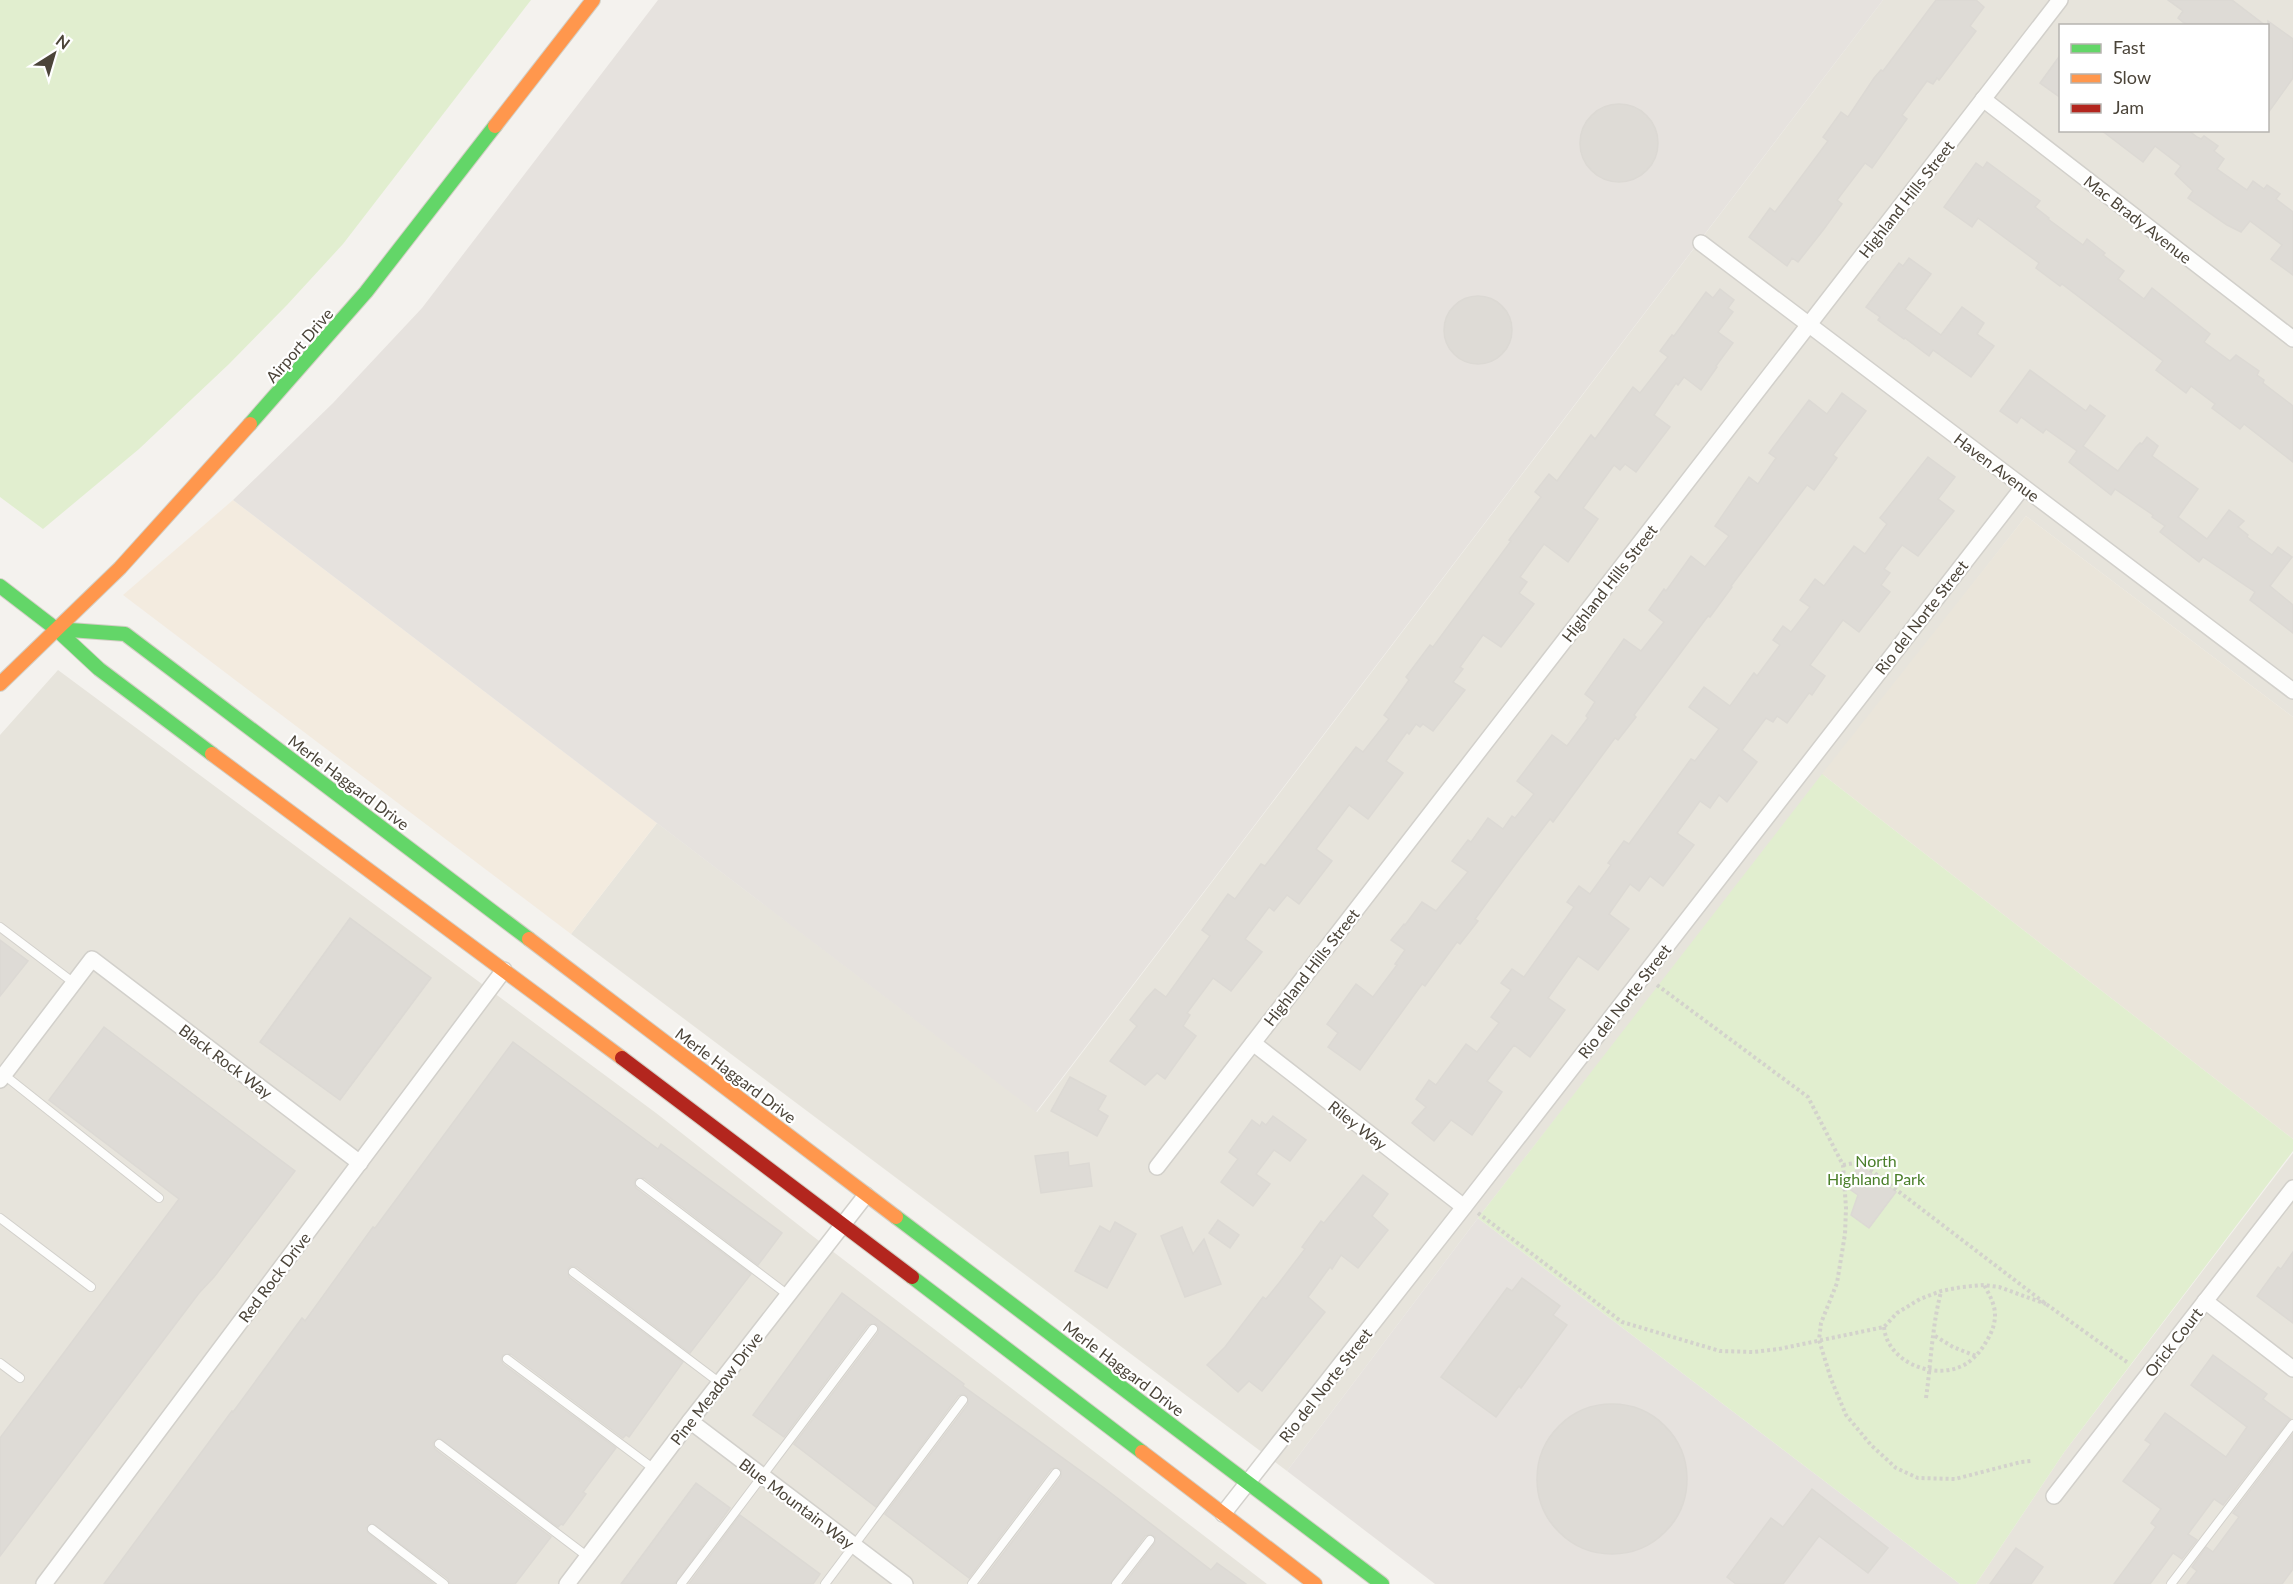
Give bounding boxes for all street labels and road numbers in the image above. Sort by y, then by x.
street label: Highland Hills Street [1854,136,1958,261]
street label: Mac Brady Avenue [2080,171,2196,267]
street label: Airport Drive [262,304,336,386]
street label: Haven Avenue [1951,429,2043,505]
street label: Highland Hills Street [1557,520,1661,645]
street label: Rio del Norte Street [1871,556,1972,678]
street label: Merle Haggard Drive [285,730,413,834]
street label: Highland Hills Street [1259,904,1363,1029]
street label: Rio del Norte Street [1574,940,1675,1062]
street label: Black Rock Way [176,1020,277,1103]
street label: Merle Haggard Drive [672,1023,800,1127]
street label: Riley Way [1325,1096,1392,1154]
street label: Red Rock Drive [234,1228,314,1326]
street label: Orick Court [2140,1304,2206,1380]
street label: Merle Haggard Drive [1060,1316,1188,1420]
street label: Rio del Norte Street [1275,1324,1376,1446]
street label: Pine Meadow Drive [666,1328,766,1448]
street label: Blue Mountain Way [736,1454,859,1553]

